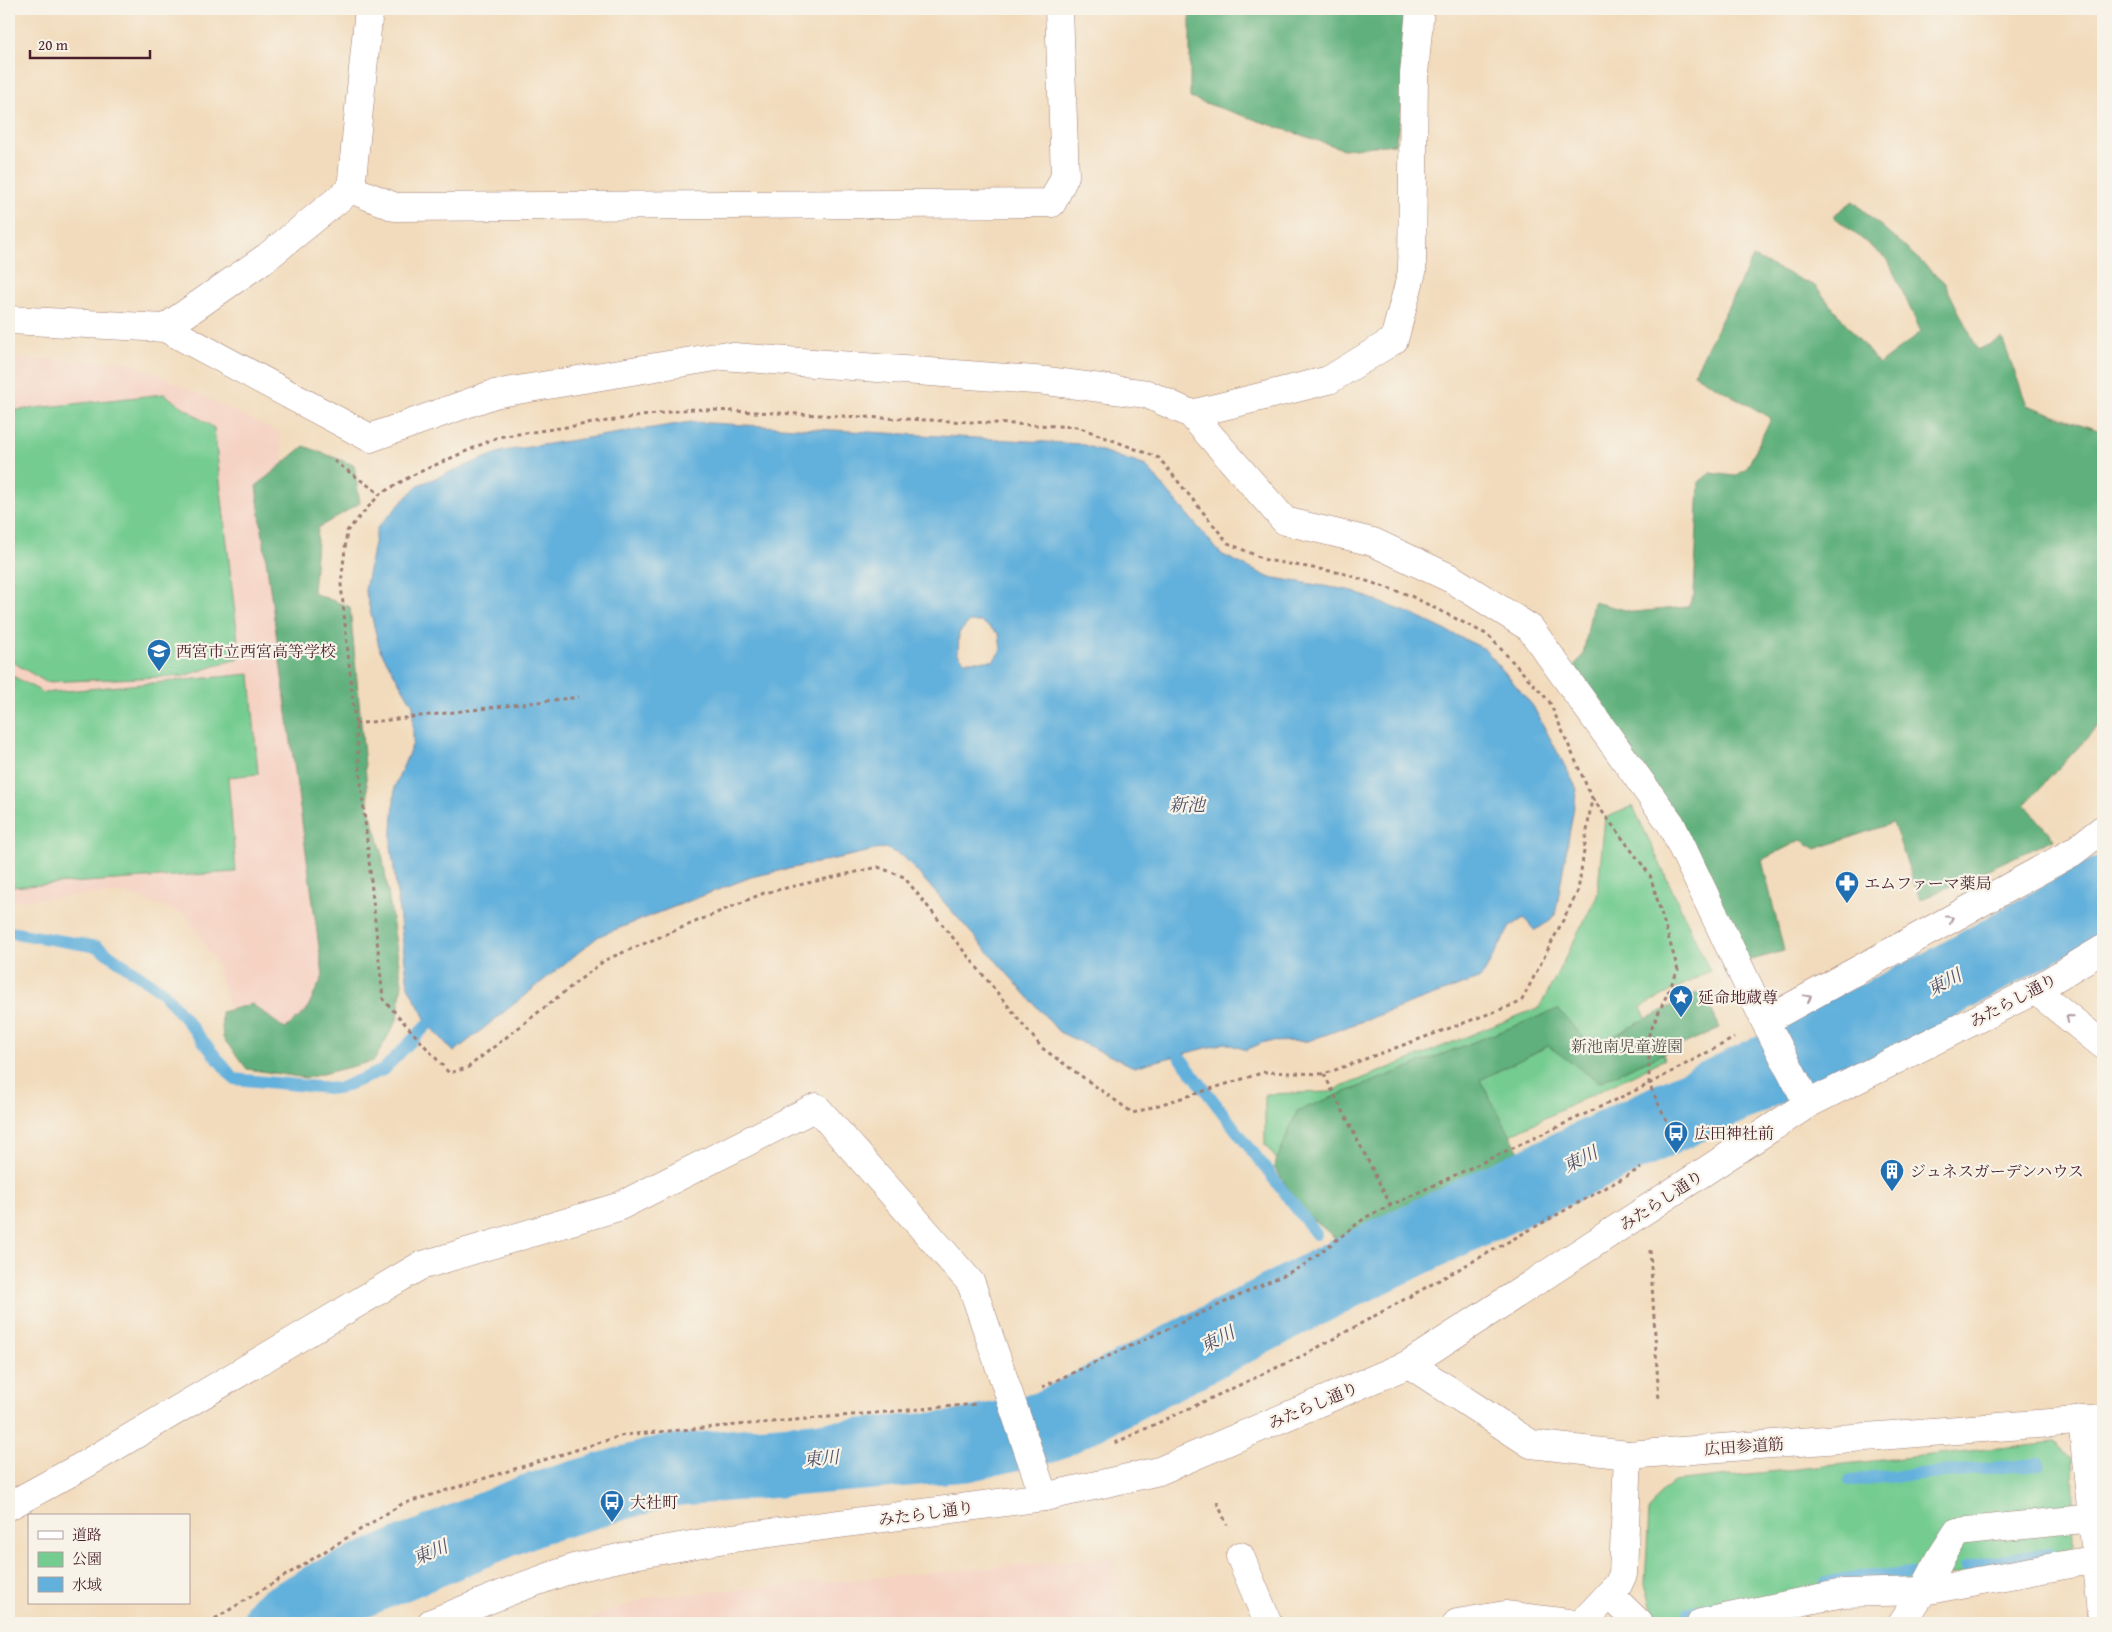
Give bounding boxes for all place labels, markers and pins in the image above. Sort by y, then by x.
school or university icon: 西宮市立西宮高等学校 [146,638,172,672]
place label: 西宮市立西宮高等学校 [176,639,336,663]
pharmacy icon: エムファーマ薬局 [1834,870,1860,904]
place label: エムファーマ薬局 [1864,871,1992,895]
place icon: 延命地蔵尊 [1668,984,1694,1018]
place label: 延命地蔵尊 [1698,985,1778,1009]
bus stop icon: 広田神社前 [1663,1120,1689,1154]
place label: 広田神社前 [1694,1121,1774,1145]
building icon: ジュネスガーデンハウス [1879,1158,1905,1192]
place label: ジュネスガーデンハウス [1910,1159,2084,1183]
bus stop icon: 大社町 [599,1489,625,1523]
place label: 大社町 [630,1490,678,1514]

